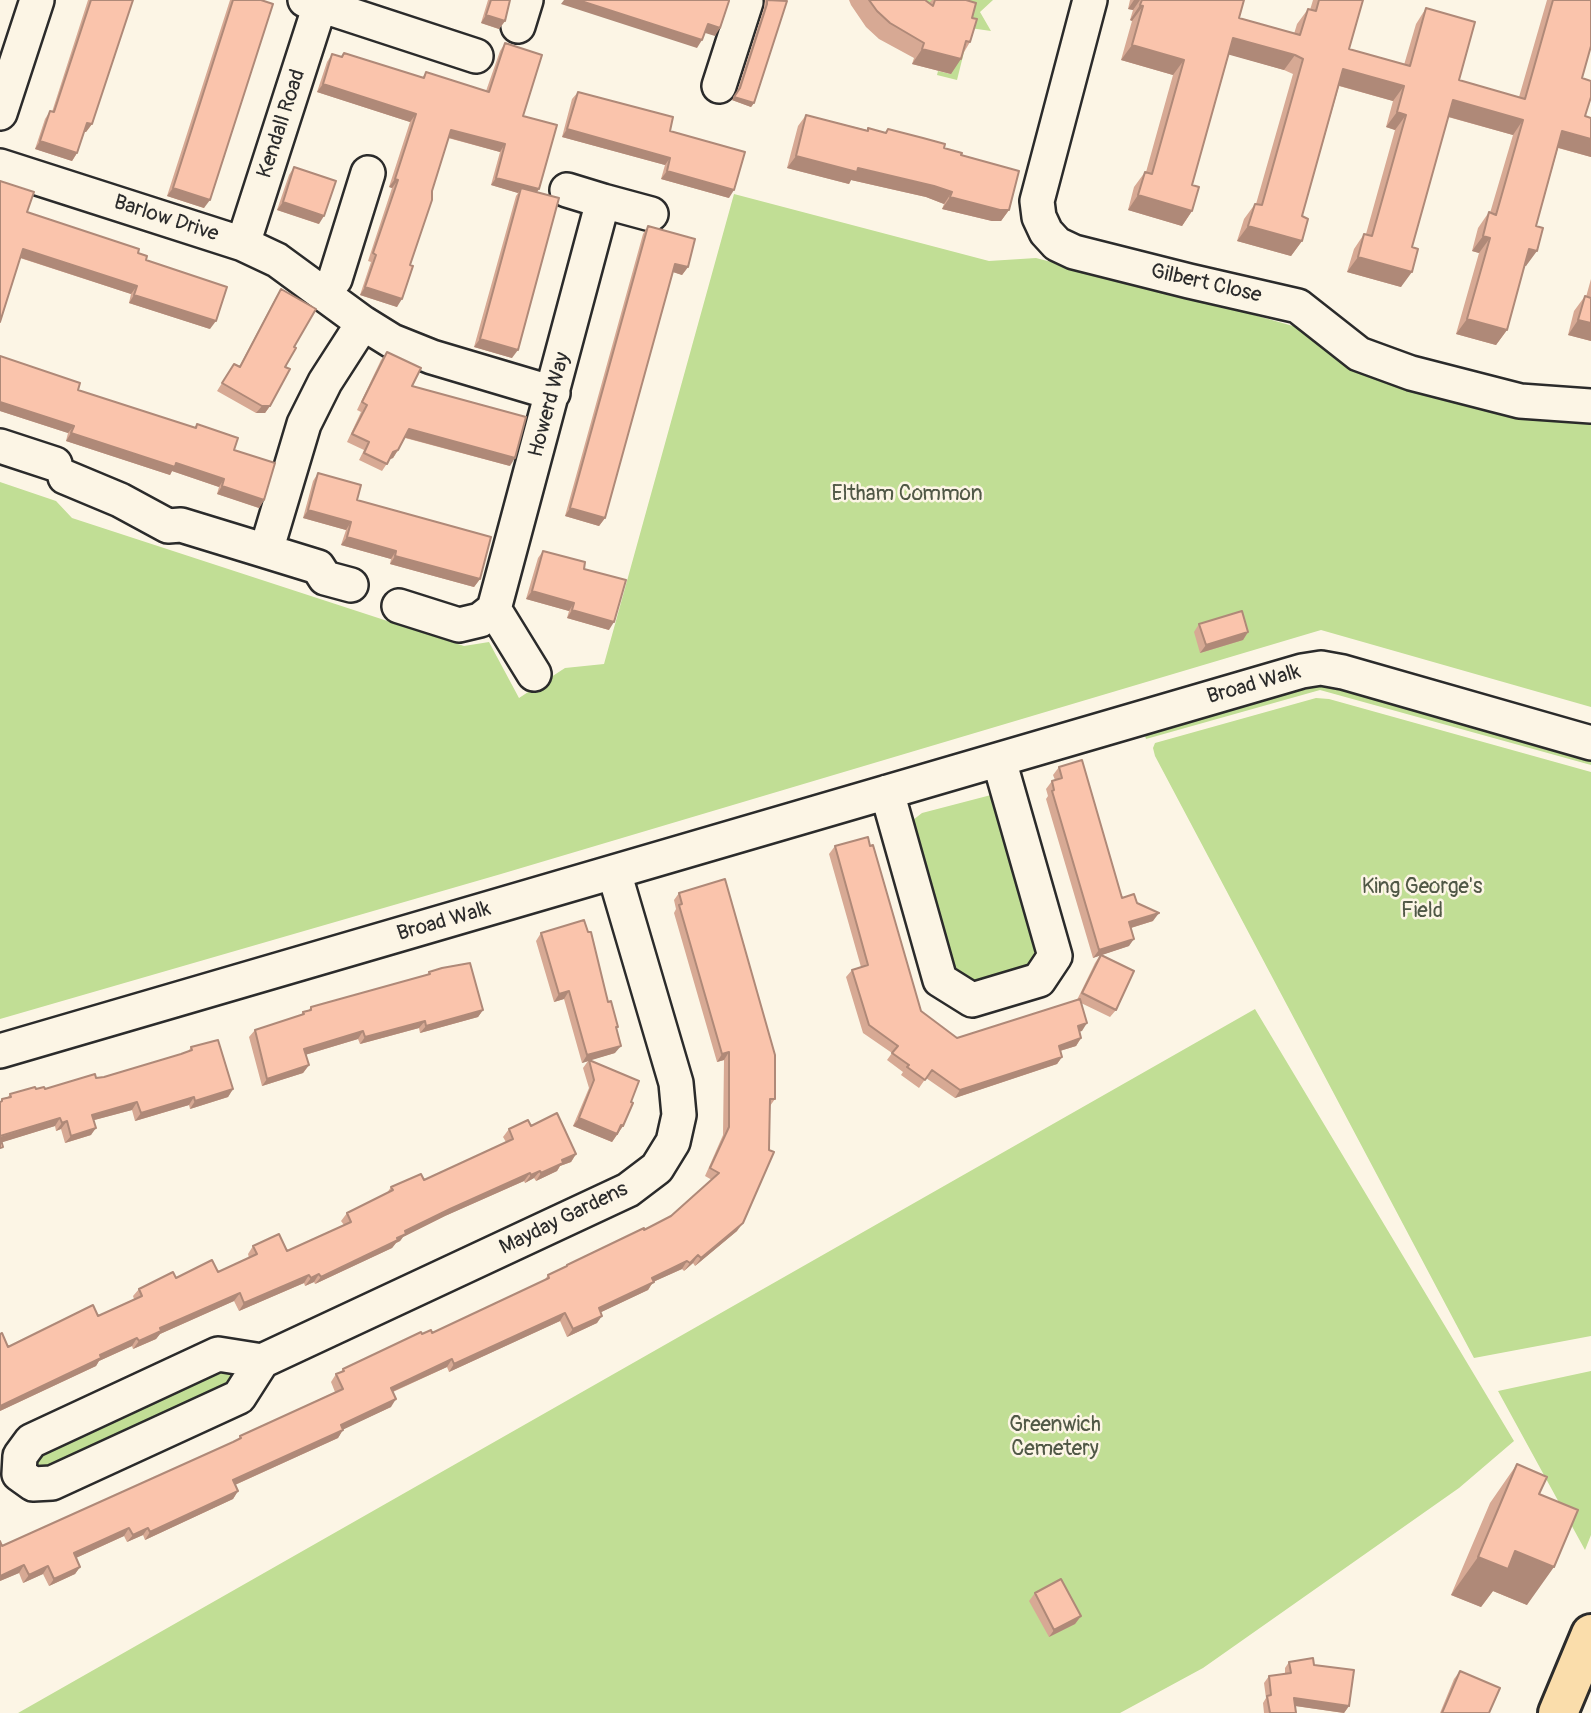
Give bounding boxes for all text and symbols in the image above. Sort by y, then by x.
street label: Kendall Road [253,67,311,181]
street label: Barlow Drive [110,190,222,248]
street label: Gilbert Close [1148,259,1264,309]
street label: Howerd Way [524,350,576,460]
park label: Eltham Common [831,482,983,508]
street label: Broad Walk [1204,660,1304,710]
park label: King George's Field [1362,875,1482,925]
street label: Broad Walk [394,897,494,947]
street label: Mayday Gardens [496,1177,632,1261]
park label: Greenwich Cemetery [1009,1413,1101,1463]

